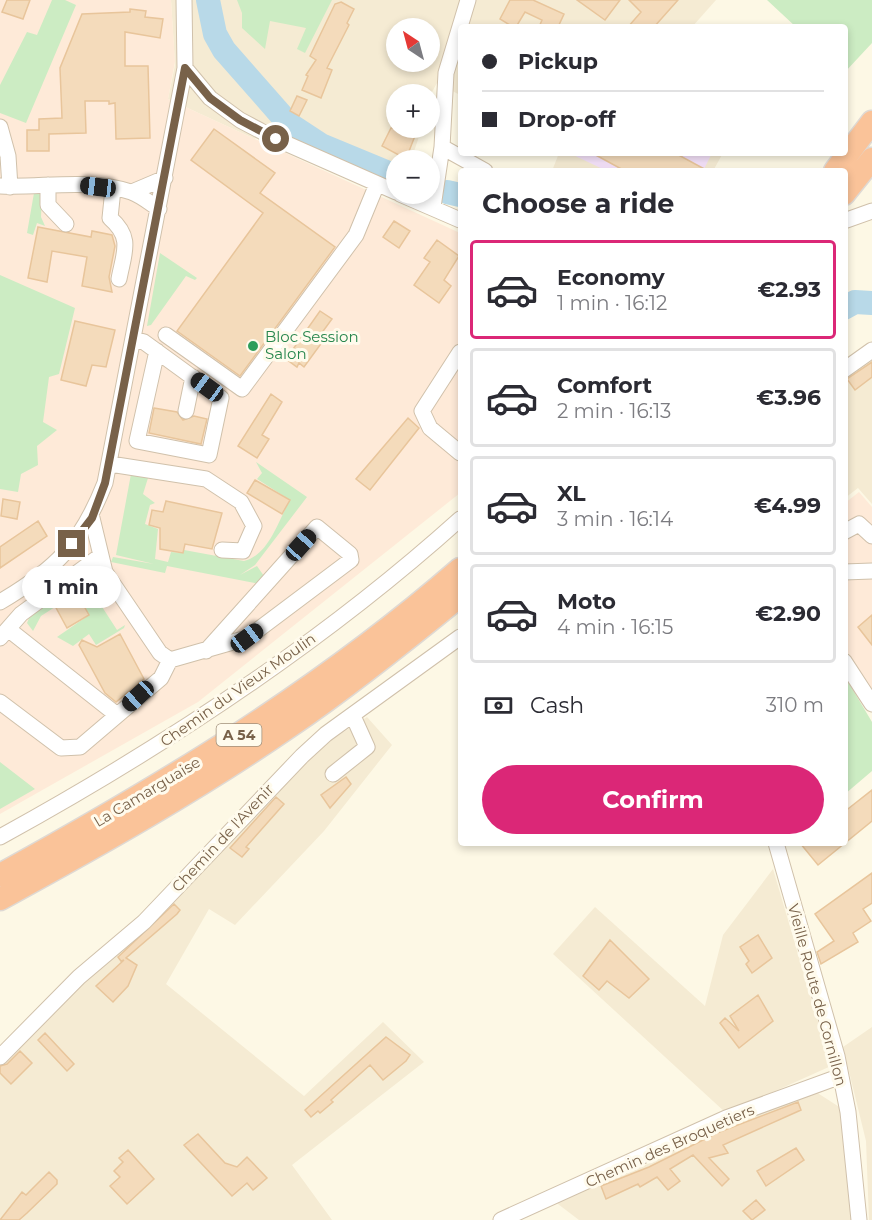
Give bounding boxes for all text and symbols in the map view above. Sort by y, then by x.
north arrow [386,18,440,72]
map controls [386,18,440,204]
text: Pickup [518,48,598,75]
button: + [386,84,440,138]
text: Drop-off [518,106,616,133]
route start [262,125,289,152]
button: − [386,150,440,204]
car [79,176,117,198]
text: Choose a ride [482,187,674,220]
icon: car [485,263,539,317]
text: Economy [557,264,665,291]
text: €2.93 [757,276,821,303]
text: 1 min · 16:12 [557,291,667,315]
place label: Bloc Session Salon [265,327,359,363]
marker: Bloc Session Salon [246,339,260,353]
car [187,369,227,405]
icon: car [485,371,539,425]
text: Comfort [557,372,652,399]
text: €3.96 [756,384,821,411]
text: 2 min · 16:13 [557,399,671,423]
icon: car [485,479,539,533]
text: XL [557,480,586,507]
text: €4.99 [754,492,821,519]
text: 3 min · 16:14 [557,507,673,531]
car [282,526,320,564]
route end [58,530,85,557]
callout: 1 min [22,565,122,607]
text: 1 min [44,575,99,599]
icon: car [485,587,539,641]
text: Moto [557,588,616,615]
text: €2.90 [755,600,821,627]
text: 4 min · 16:15 [557,615,673,639]
car [227,620,267,656]
street label: Chemin du Vieux Moulin [156,629,319,751]
car [119,677,157,715]
icon: cash [482,689,515,722]
text: Cash [530,692,584,719]
text: 310 m [766,693,824,717]
road number: A 54 [216,724,262,746]
street label: La Camarguaise [90,752,204,831]
button: Confirm [482,765,824,834]
street label: Chemin de l'Avenir [168,780,278,896]
street label: Vieille Route de Cornillon [784,902,851,1088]
street label: Chemin des Broquetiers [582,1100,757,1191]

